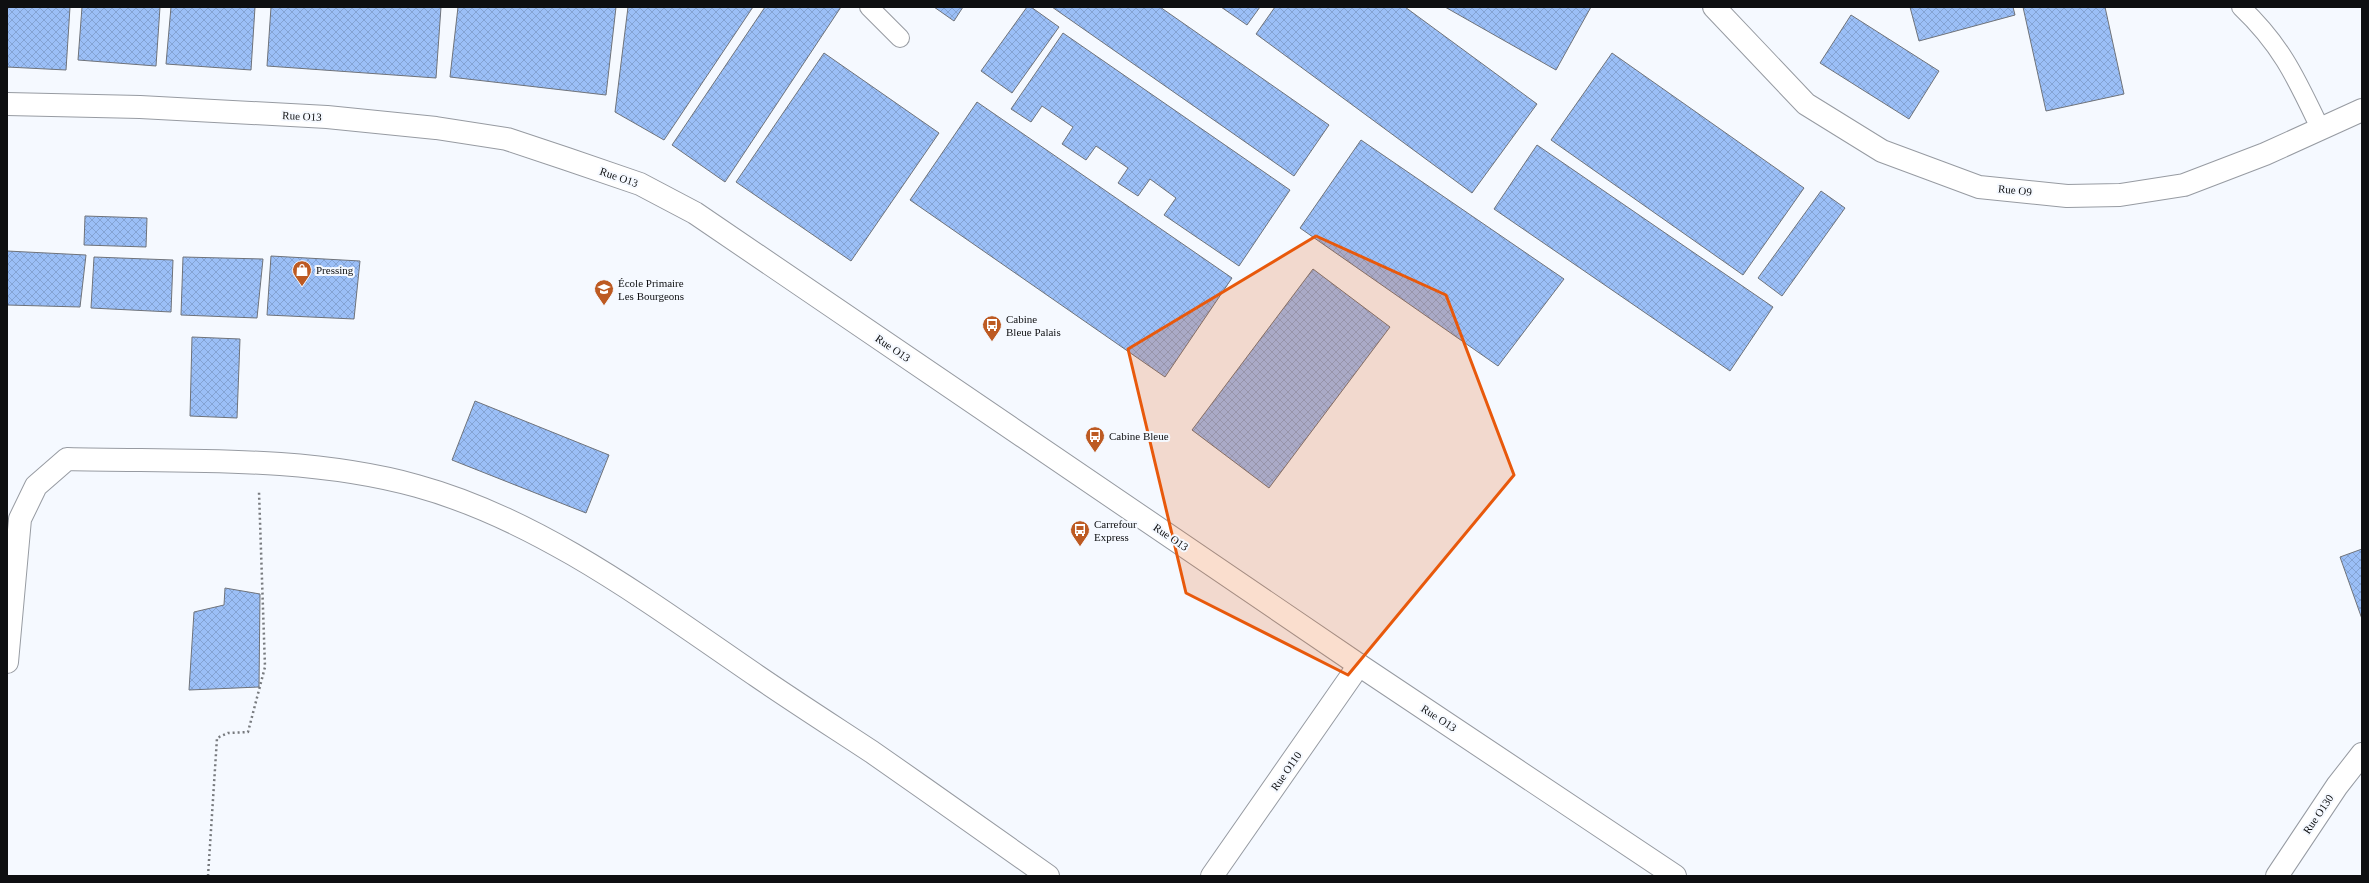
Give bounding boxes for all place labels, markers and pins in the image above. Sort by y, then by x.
shop icon: Pressing [291,259,313,287]
place label: Pressing [316,264,354,276]
place label: École Primaire Les Bourgeons [618,277,684,302]
school or university icon: École Primaire Les Bourgeons [593,278,615,306]
place label: Cabine Bleue Palais [1006,313,1061,338]
bus stop icon: Cabine Bleue Palais [981,314,1003,342]
bus stop icon: Cabine Bleue [1084,425,1106,453]
place label: Cabine Bleue [1109,430,1169,442]
place label: Carrefour Express [1094,518,1137,543]
bus stop icon: Carrefour Express [1069,519,1091,547]

